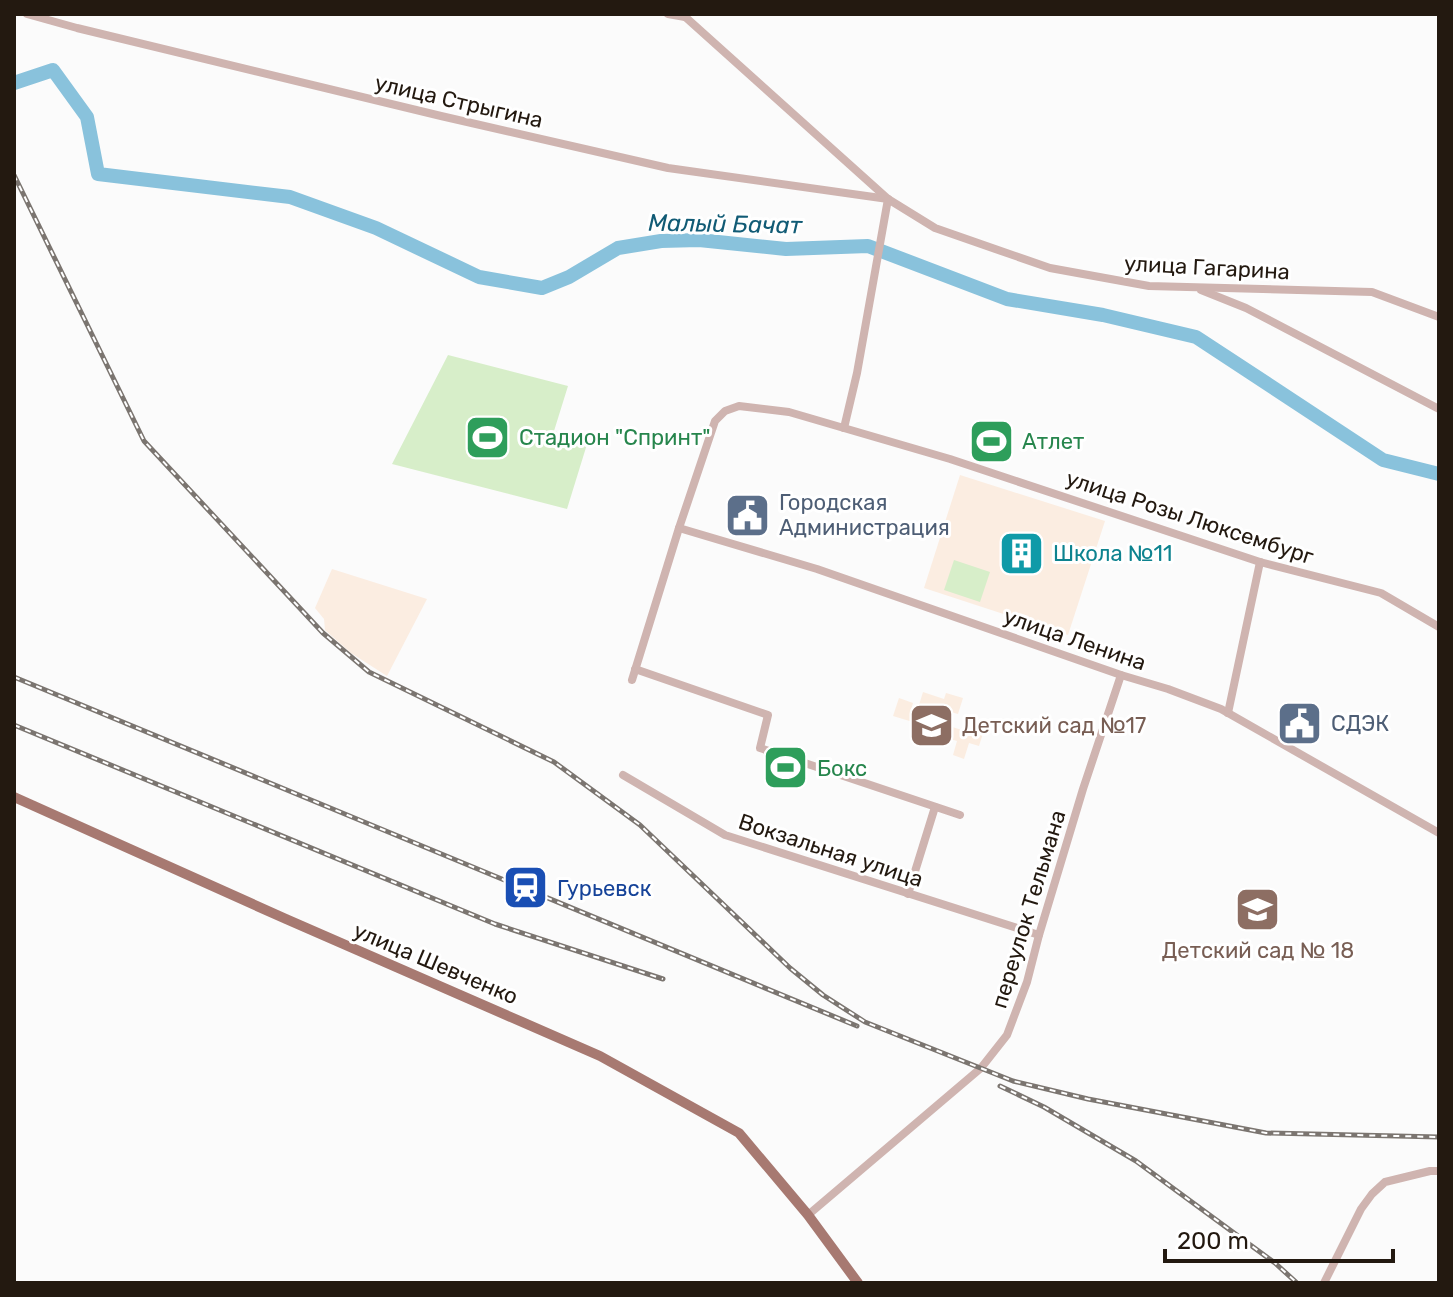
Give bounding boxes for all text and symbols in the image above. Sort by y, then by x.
street label: улица Стрыгина [372,69,546,134]
water label: Малый Бачат [648,209,804,239]
street label: улица Гагарина [1123,250,1291,285]
sports icon: Стадион "Спринт" [464,413,512,461]
sports icon: Атлет [967,417,1015,465]
place label: Стадион "Спринт" [519,424,710,451]
place label: Атлет [1022,428,1084,455]
street label: улица Розы Люксембург [1063,465,1318,570]
place label: Городская Администрация [779,489,950,541]
public building icon: Городская Администрация [724,491,772,539]
building icon: Школа №11 [998,529,1046,577]
place label: Школа №11 [1053,540,1172,567]
street label: улица Ленина [1000,602,1150,676]
public building icon: СДЭК [1276,699,1324,747]
school or university icon: Детский сад №17 [907,701,955,749]
place label: СДЭК [1331,710,1389,737]
place label: Детский сад №17 [962,712,1146,739]
sports icon: Бокс [762,744,810,792]
place label: Бокс [817,755,867,782]
street label: переулок Тельмана [985,807,1071,1011]
street label: Вокзальная улица [735,808,927,893]
station icon: Гурьевск [502,864,550,912]
place label: Гурьевск [557,875,652,902]
school or university icon: Детский сад № 18 [1234,885,1282,933]
street label: улица Шевченко [349,917,522,1010]
place label: Детский сад № 18 [1162,937,1354,964]
scale bar [1165,1213,1393,1263]
text: 200 m [1177,1227,1249,1255]

